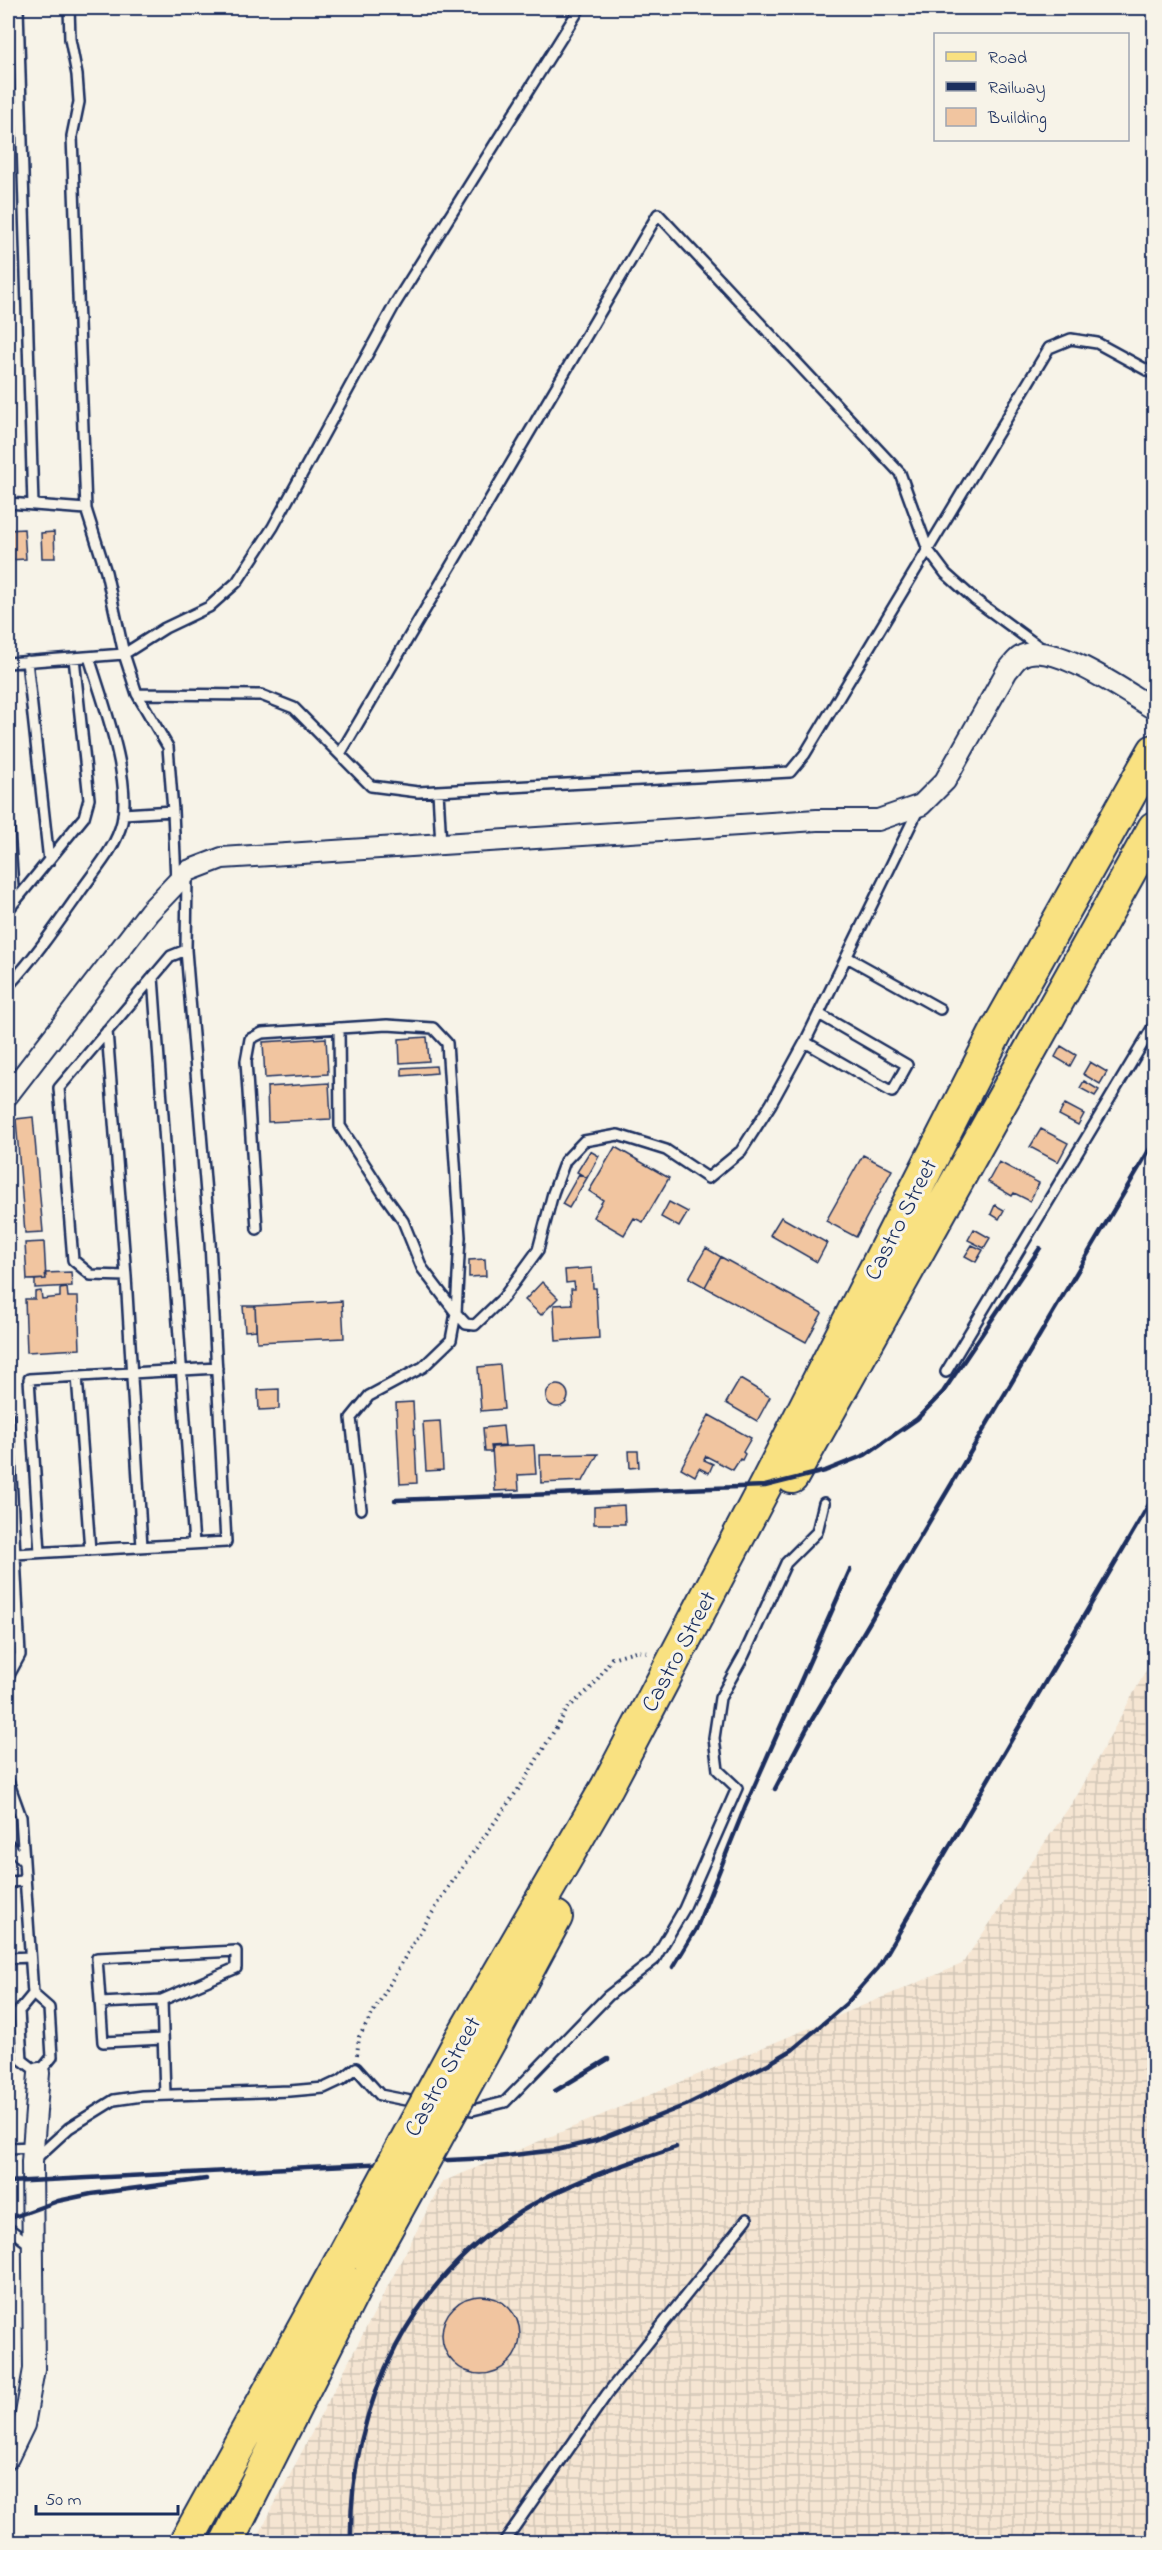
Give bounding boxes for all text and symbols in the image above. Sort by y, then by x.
legend [934,33,1129,141]
text: Road [988,46,1027,72]
text: Railway [988,76,1045,102]
text: Building [987,106,1047,133]
street label: Castro Street [856,1153,948,1287]
street label: Castro Street [634,1585,727,1719]
street label: Castro Street [397,2011,492,2144]
scale bar [36,2478,178,2516]
text: 50 m [45,2488,82,2514]

